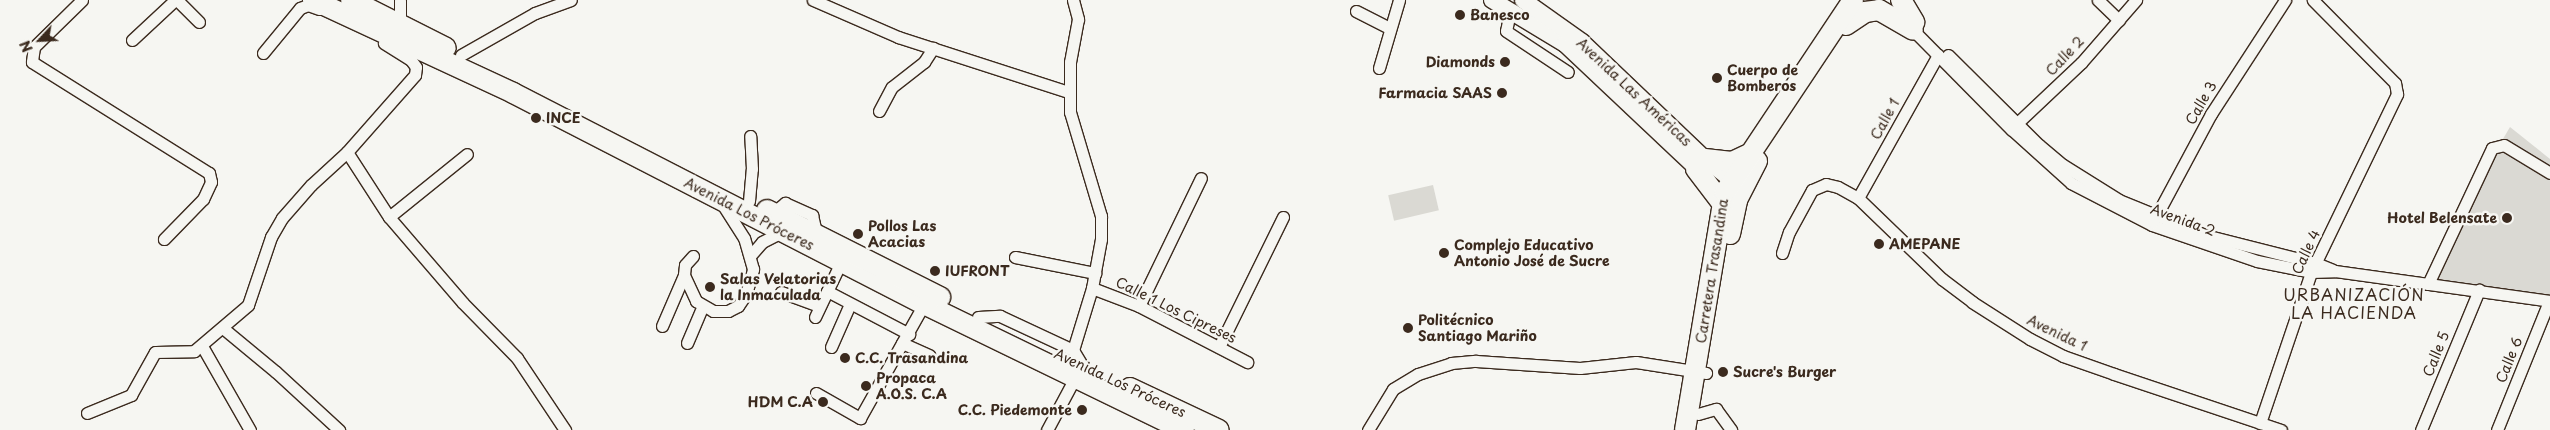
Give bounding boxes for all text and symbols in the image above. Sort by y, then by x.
place label: Banesco [1470,7,1529,23]
marker: Banesco [1454,9,1466,21]
north arrow [15,15,65,65]
street label: Calle 2 [2042,33,2088,79]
street label: Avenida Las Américas [1574,35,1694,149]
text: N [14,37,38,56]
place label: Diamonds [1426,54,1495,70]
marker: Diamonds [1499,56,1511,68]
place label: Cuerpo de Bomberos [1727,62,1798,94]
marker: Cuerpo de Bomberos [1711,72,1723,84]
street label: Calle 3 [2182,78,2220,128]
place label: Farmacia SAAS [1378,85,1492,101]
marker: Farmacia SAAS [1496,87,1508,99]
street label: Calle 1 [1867,95,1903,143]
place label: INCE [546,110,580,126]
marker: INCE [530,112,542,124]
street label: Avenida Los Próceres [682,174,816,254]
street label: Carretera Trasandina [1692,197,1732,345]
street label: Avenida 2 [2148,200,2218,240]
place label: Hotel Belensate [2387,210,2497,226]
marker: Hotel Belensate [2501,212,2513,224]
place label: Pollos Las Acacias [868,218,937,250]
street label: Calle 4 [2288,227,2324,277]
marker: Pollos Las Acacias [852,228,864,240]
place label: AMEPANE [1889,236,1961,252]
place label: Complejo Educativo Antonio José de Sucre [1454,237,1611,270]
marker: AMEPANE [1873,238,1885,250]
marker: Complejo Educativo Antonio José de Sucre [1438,247,1450,259]
place label: IUFRONT [945,263,1009,279]
marker: IUFRONT [929,265,941,277]
place label: Salas Velatorias la Inmaculada [720,271,836,304]
street label: Calle 1 Los Cipreses [1112,273,1240,347]
marker: Salas Velatorias la Inmaculada [704,281,716,293]
district label: URBANIZACIÓN LA HACIENDA [2282,284,2426,322]
street label: Avenida 1 [2024,311,2090,355]
place label: Politécnico Santiago Mariño [1418,312,1537,344]
marker: Politécnico Santiago Mariño [1402,322,1414,334]
street label: Calle 5 [2419,329,2453,379]
street label: Calle 6 [2492,334,2526,386]
street label: Avenida Los Próceres [1052,345,1188,421]
place label: C.C. Trasandina [855,350,969,366]
marker: C.C. Trasandina [839,352,851,364]
place label: Sucre's Burger [1733,364,1836,380]
marker: Sucre's Burger [1717,366,1729,378]
place label: Propaca A.O.S. C.A [876,370,947,402]
marker: Propaca A.O.S. C.A [860,380,872,392]
place label: HDM C.A [748,394,813,410]
marker: HDM C.A [817,396,829,408]
place label: C.C. Piedemonte [957,402,1072,418]
marker: C.C. Piedemonte [1076,404,1088,416]

